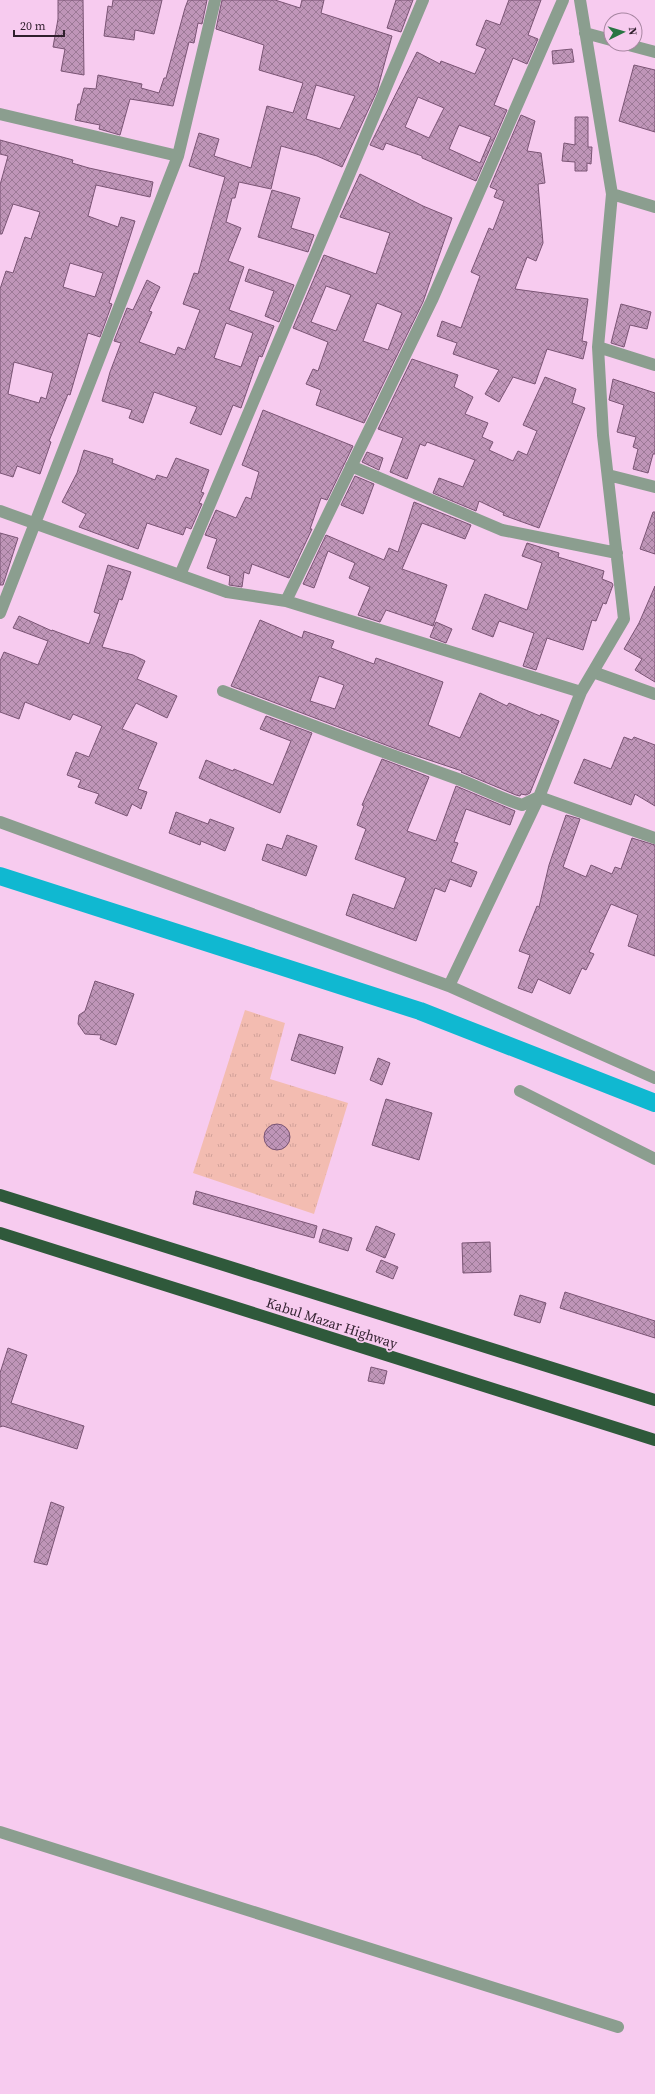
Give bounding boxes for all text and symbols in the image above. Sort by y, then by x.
scale bar [14,12,64,38]
north arrow [603,12,643,52]
text: 20 m [20,18,46,34]
text: N [625,27,640,36]
street label: Kabul Mazar Highway [264,1292,401,1354]

